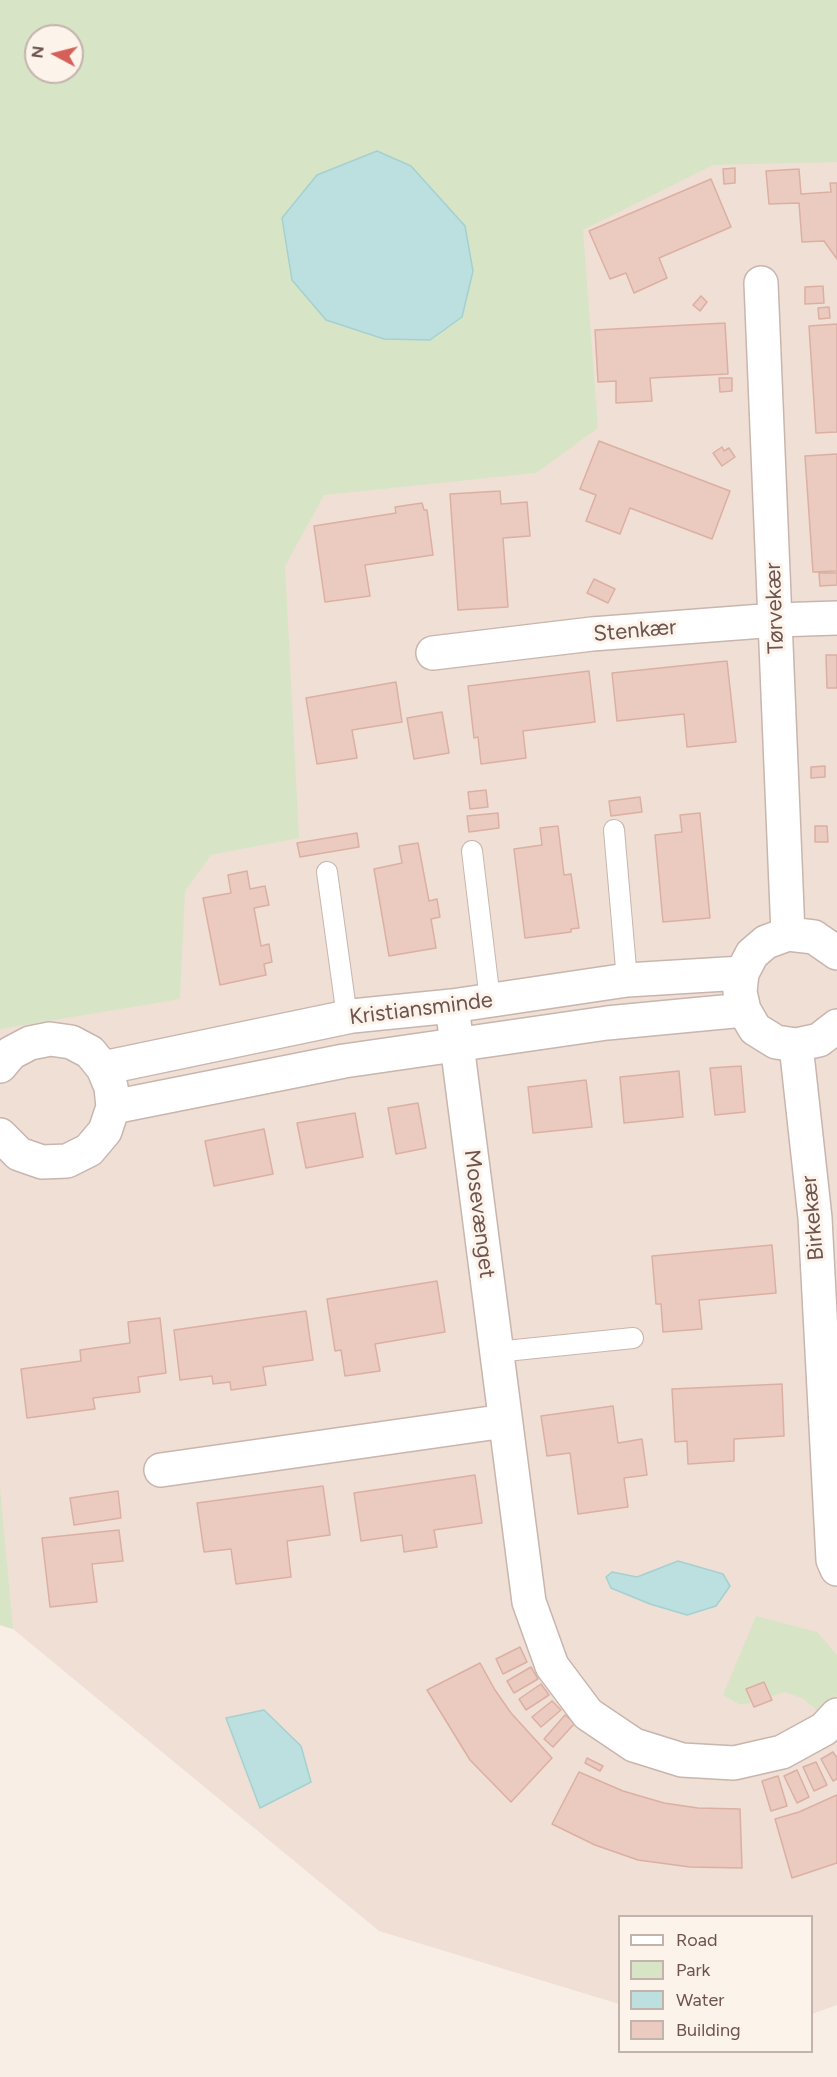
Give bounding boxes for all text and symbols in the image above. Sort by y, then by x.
north arrow [24,24,84,84]
text: N [27,45,48,59]
street label: Tørvekær [760,562,790,654]
street label: Stenkær [592,614,678,648]
street label: Kristiansminde [348,987,494,1031]
street label: Mosevænget [458,1148,500,1280]
street label: Birkekær [796,1174,830,1262]
legend [618,1915,813,2053]
text: Road [676,1929,717,1951]
text: Park [676,1959,710,1981]
text: Water [676,1989,724,2011]
text: Building [676,2019,741,2041]

